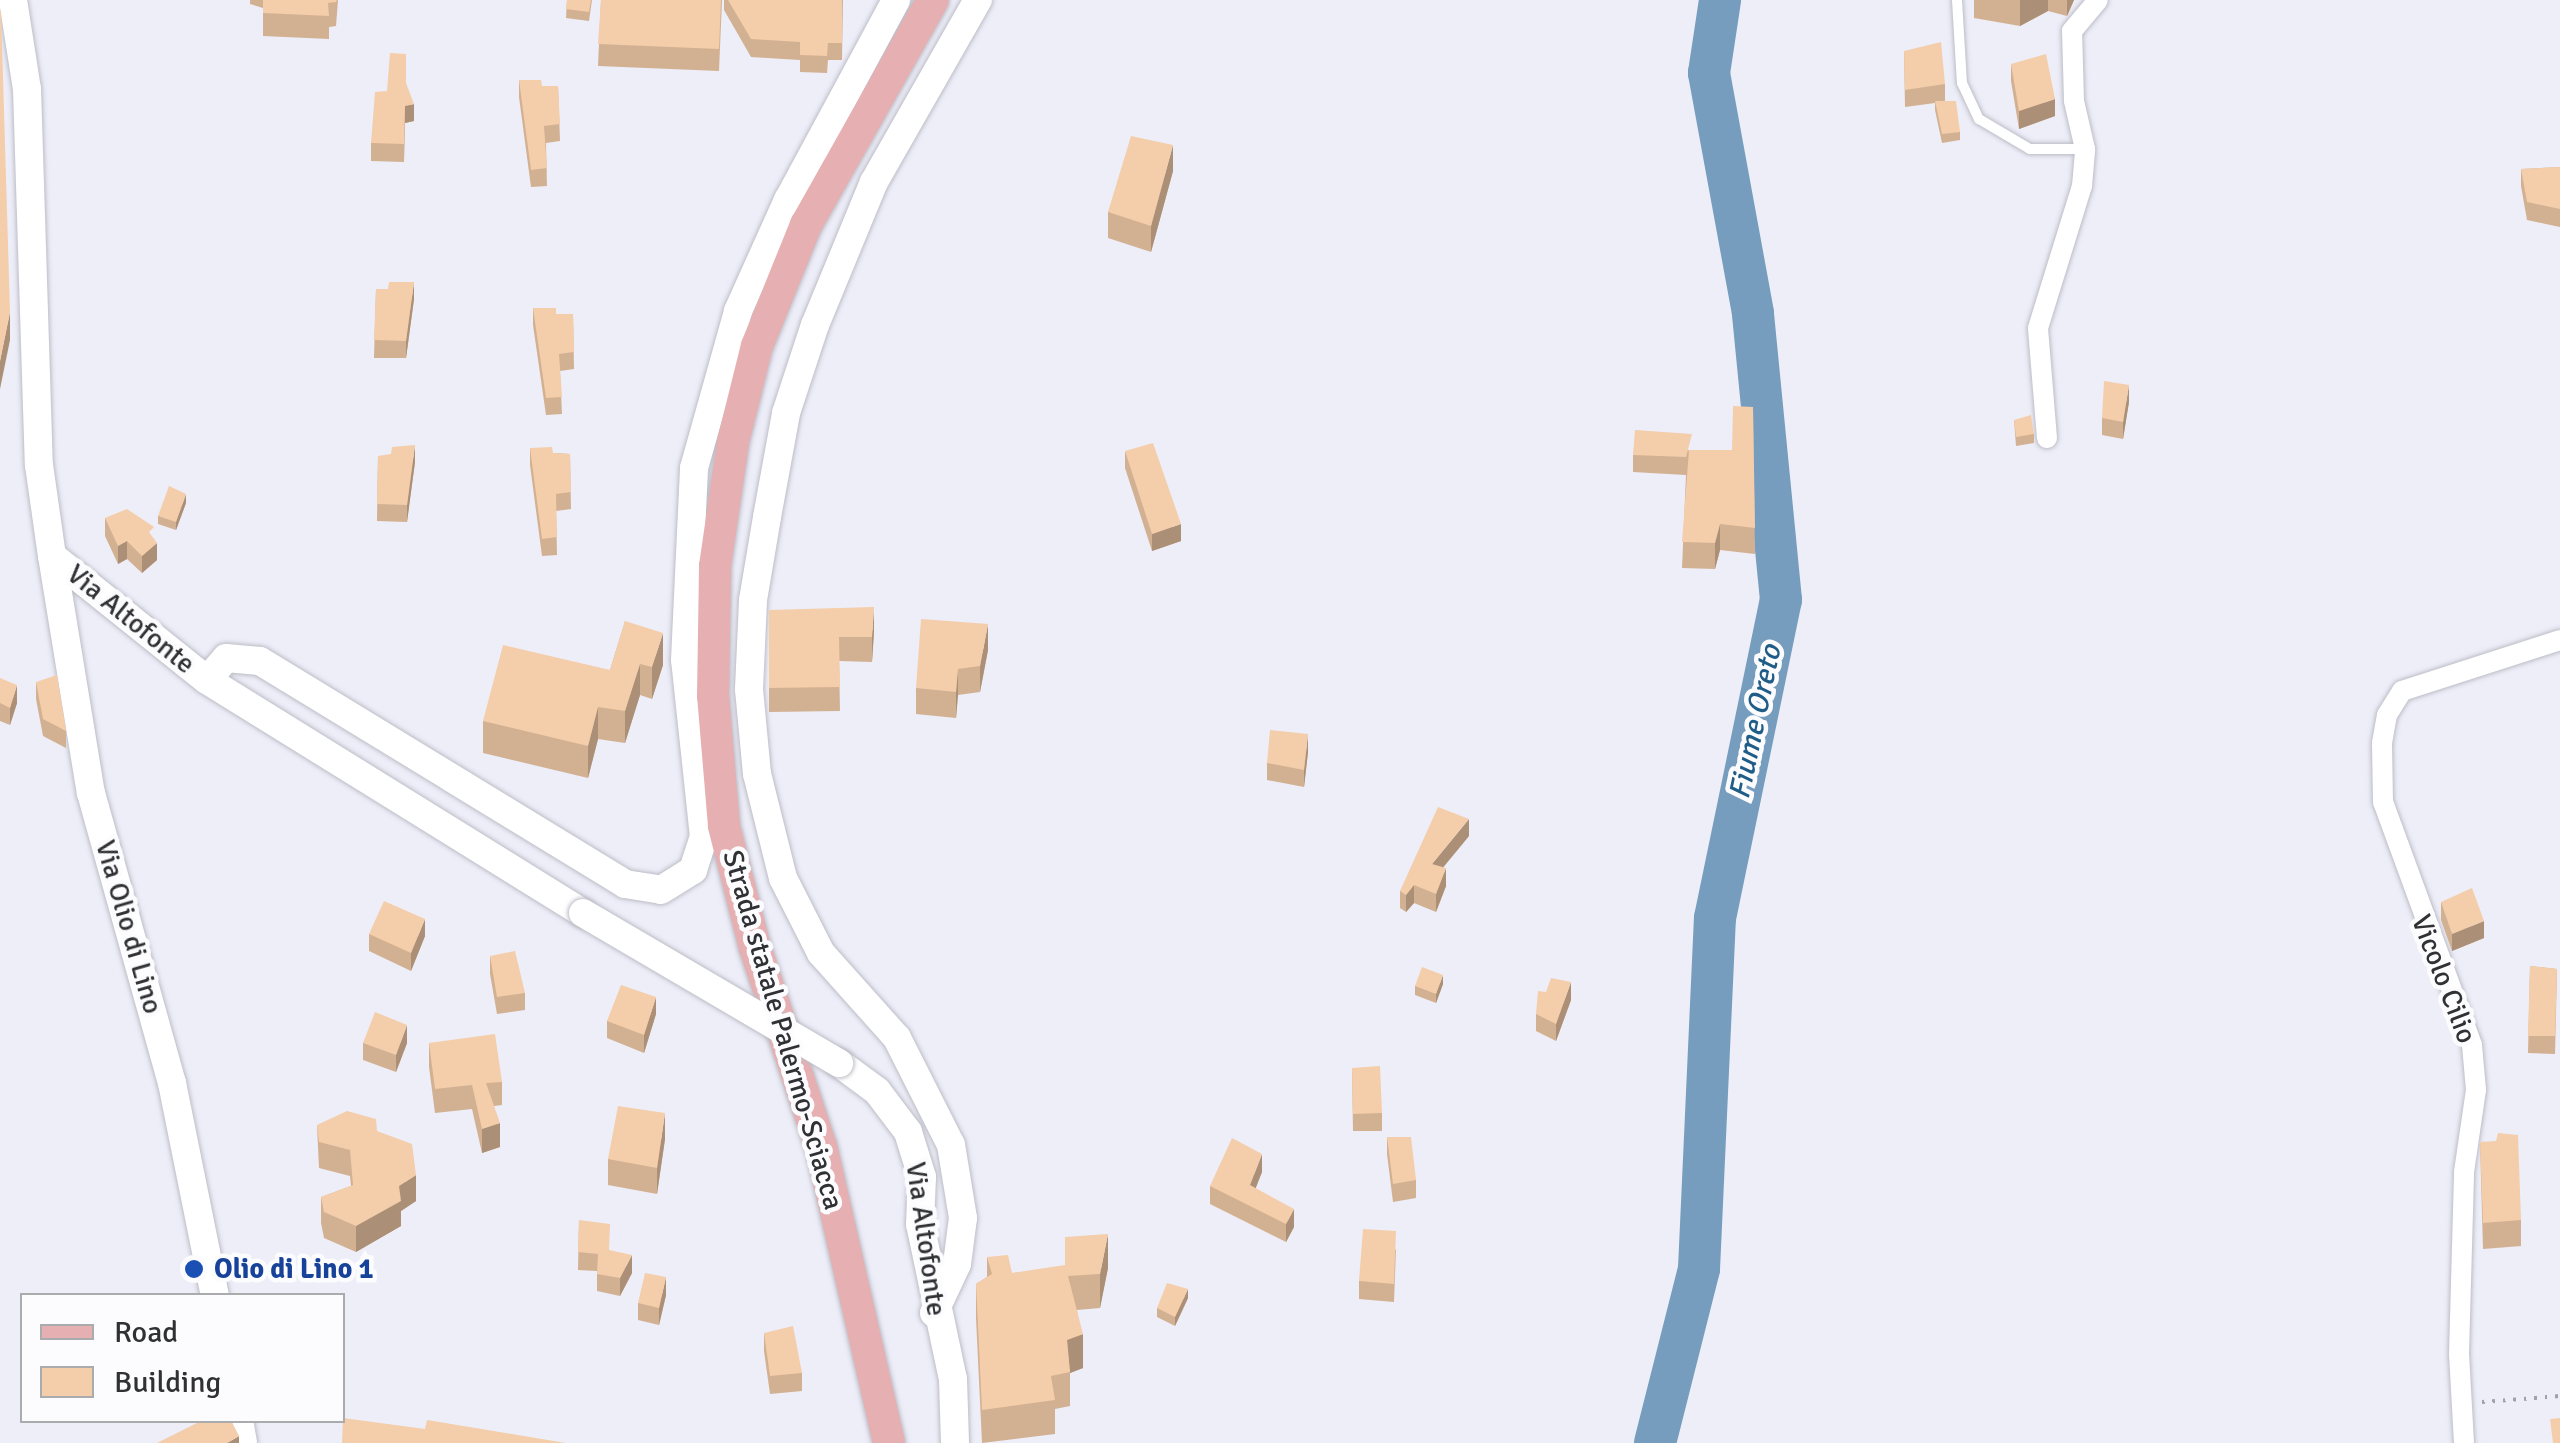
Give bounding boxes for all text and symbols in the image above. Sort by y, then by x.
street label: Via Altofonte [60,557,202,681]
water label: Fiume Oreto [1722,642,1790,802]
street label: Via Olio di Lino [88,836,170,1018]
street label: Strada statale Palermo-Sciacca [716,846,850,1214]
street label: Vicolo Cilio [2404,910,2484,1048]
street label: Via Altofonte [899,1160,953,1318]
place label: Olio di Lino 1 [214,1252,374,1286]
marker: Olio di Lino 1 [183,1258,205,1280]
legend [20,1293,345,1423]
text: Road [114,1314,178,1351]
text: Building [114,1364,221,1401]

